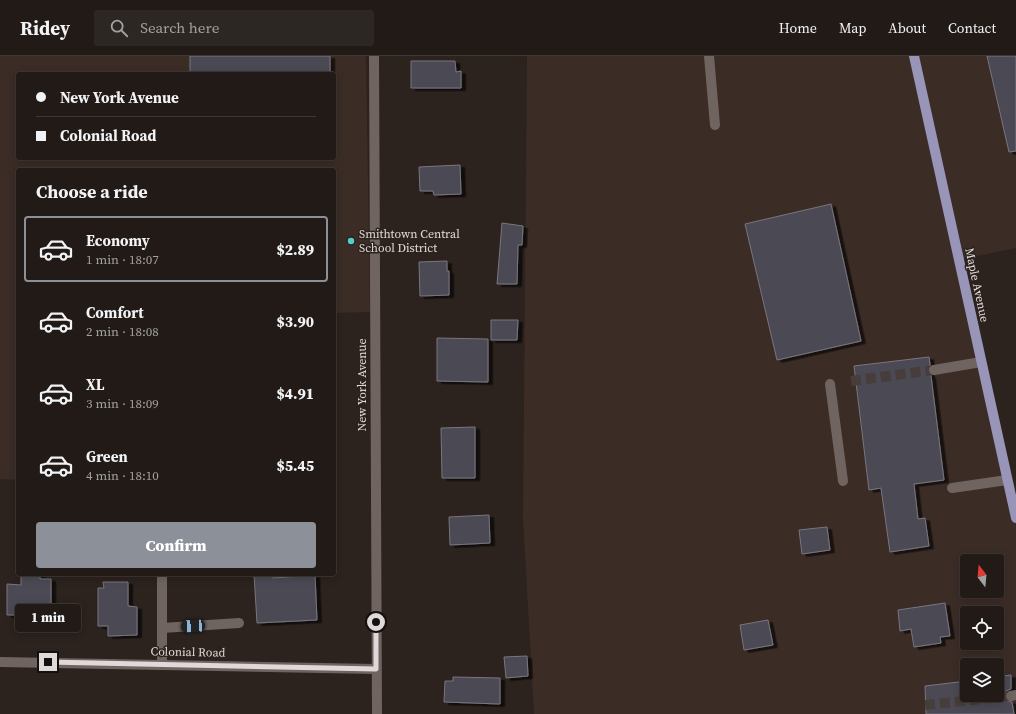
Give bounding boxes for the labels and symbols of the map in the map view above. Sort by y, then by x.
place label: Smithtown Central School District [359,226,460,256]
marker: Smithtown Central School District [346,236,356,246]
street label: Maple Avenue [961,247,993,323]
street label: New York Avenue [354,338,370,432]
north arrow [960,554,1004,598]
callout: 1 min [15,604,81,632]
route start [367,613,385,631]
car [181,619,205,633]
street label: Colonial Road [150,643,226,661]
route end [39,653,57,671]

